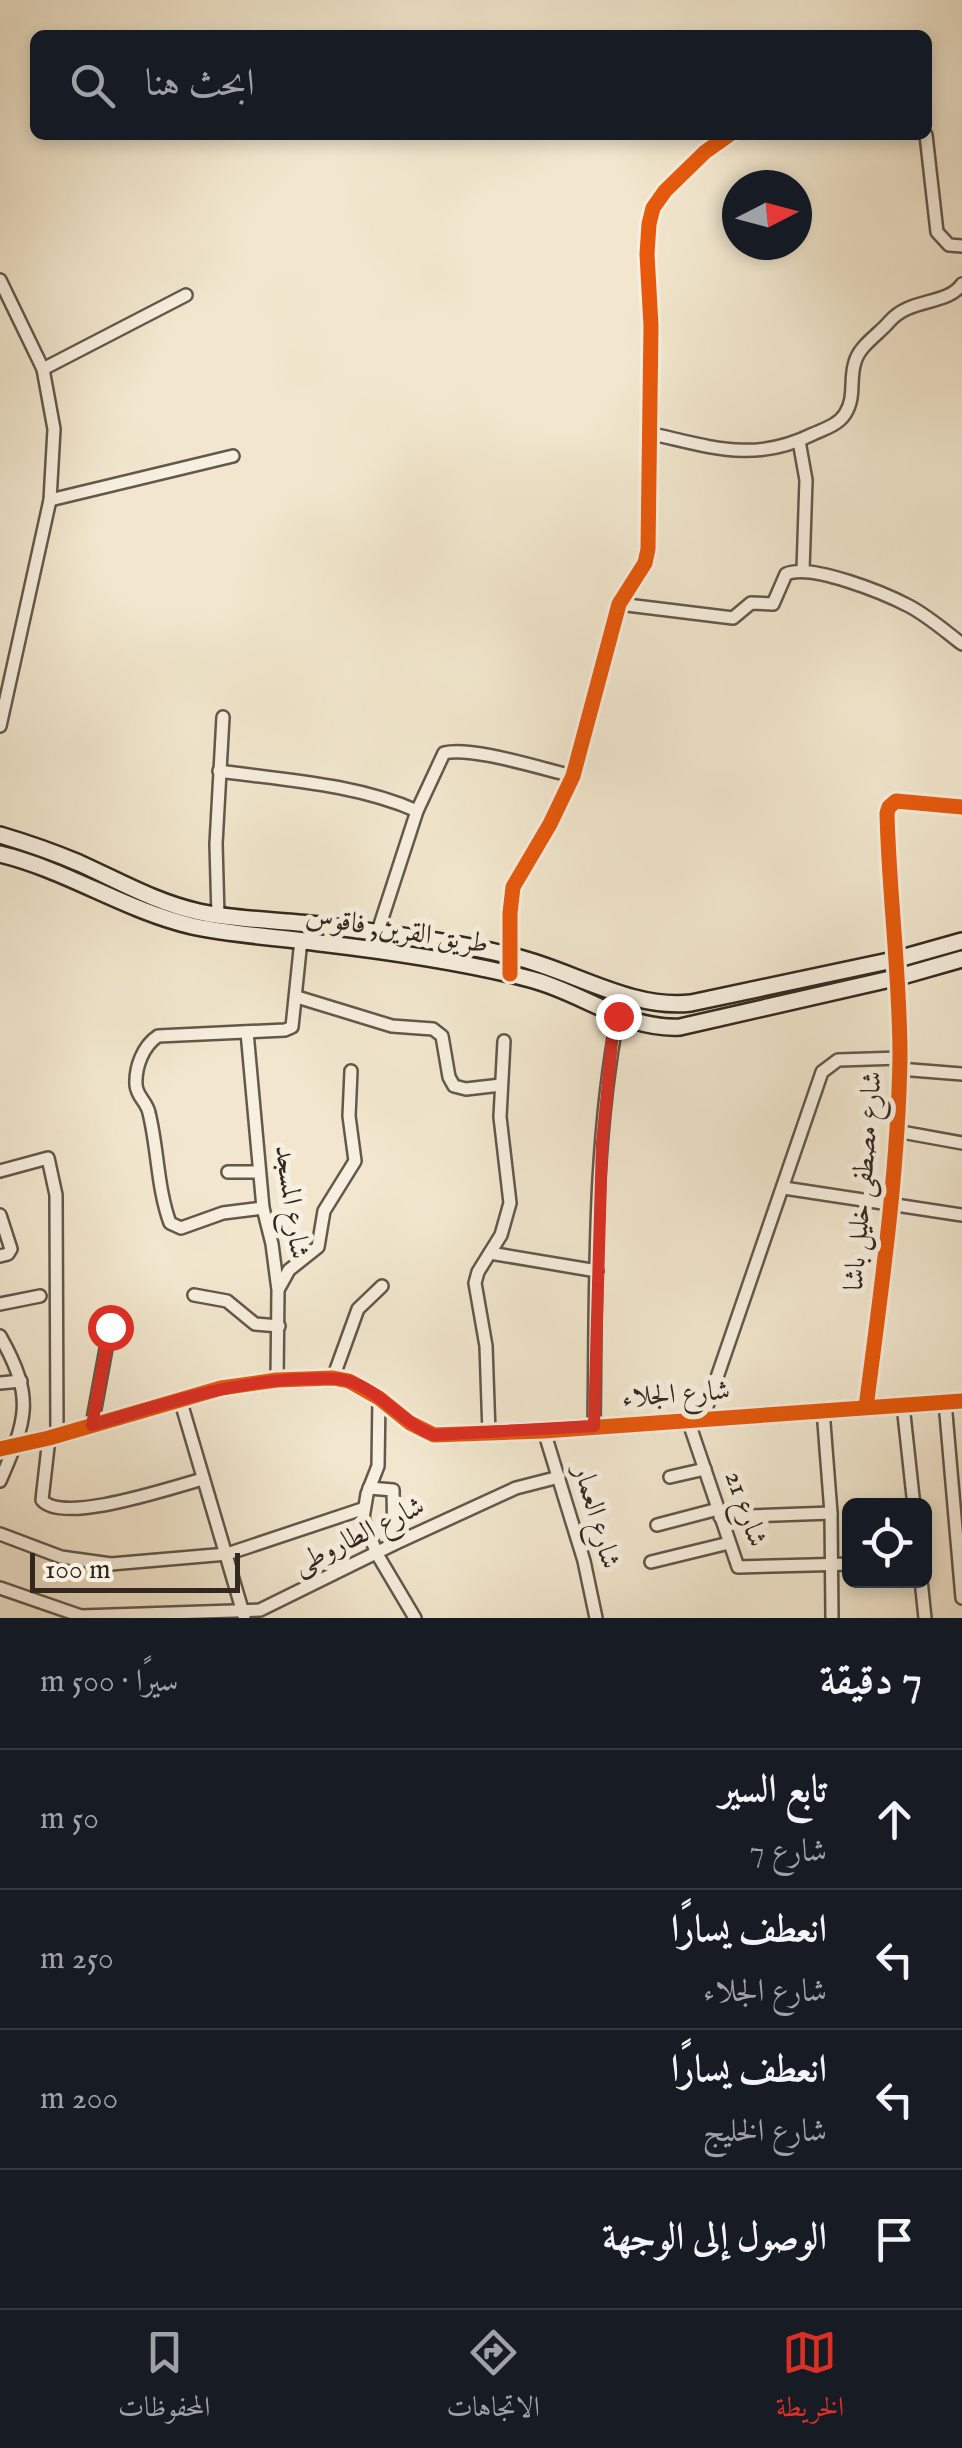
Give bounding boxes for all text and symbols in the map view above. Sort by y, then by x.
search box [30,30,932,140]
icon: search [65,58,120,113]
text: ابحث هنا [145,61,255,109]
north arrow [722,170,812,260]
street label: طريق القرين, فاقوس [303,899,491,963]
route end [596,994,642,1040]
street label: شارع مصطفى خليل باشا [837,1070,895,1293]
street label: شارع المسجد [262,1143,316,1262]
route start [88,1305,134,1351]
street label: شارع الجلاء [621,1374,732,1420]
street label: شارع العمار [560,1458,627,1574]
street label: شارع 21 [712,1466,774,1553]
street label: شارع الطاروطى [287,1489,432,1586]
map controls [842,1498,932,1588]
button: locate [842,1498,932,1588]
scale bar [30,1548,240,1592]
text: 100 m [45,1553,111,1588]
text: 7 دقيقة [820,1655,922,1708]
text: سيرًا · 500 m [40,1662,178,1703]
text: تابع السير [719,1767,827,1815]
icon: ahead [867,1792,922,1847]
text: 50 m [40,1799,99,1840]
text: شارع 7 [749,1832,827,1873]
text: انعطف يسارًا [671,1907,827,1955]
icon: left [867,1932,922,1987]
text: 250 m [40,1939,114,1980]
text: شارع الجلاء [703,1972,827,2013]
text: انعطف يسارًا [671,2047,827,2095]
icon: left [867,2072,922,2127]
text: 200 m [40,2079,118,2120]
text: شارع الخليج [703,2112,827,2153]
icon: arrive [867,2212,922,2267]
text: الوصول إلى الوجهة [602,2215,827,2263]
tab: المحفوظات [118,2325,210,2434]
tab: الاتجاهات [446,2325,540,2434]
tab: الخريطة [776,2325,844,2434]

